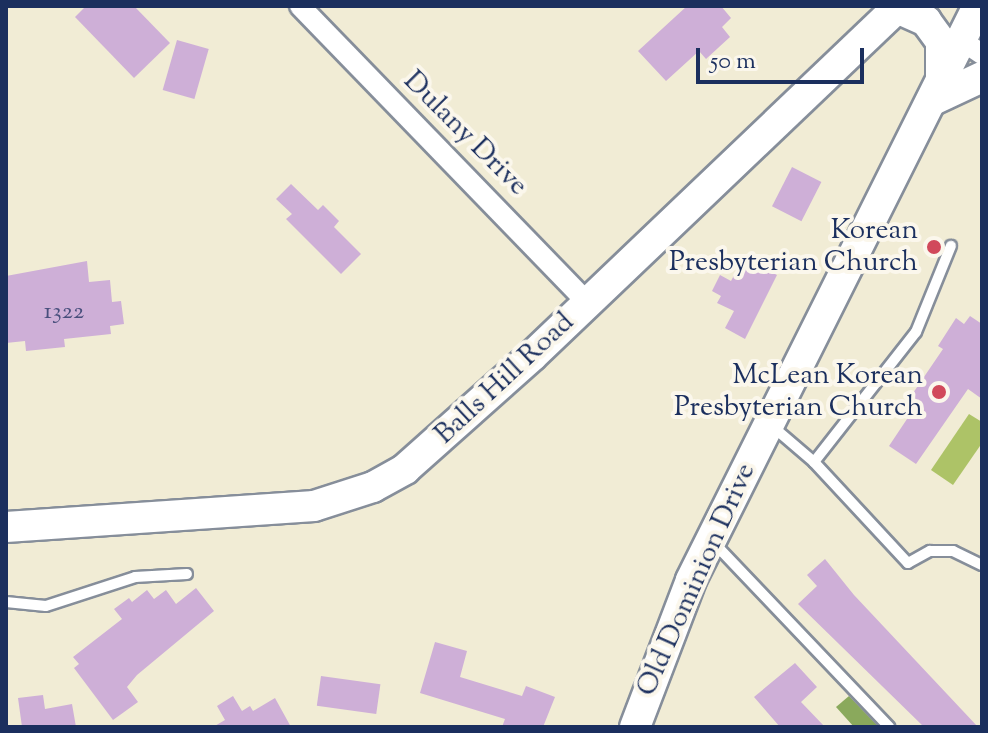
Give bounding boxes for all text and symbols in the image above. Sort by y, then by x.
scale bar [700,32,868,82]
text: 50 m [710,45,756,79]
street label: Dulany Drive [396,65,534,203]
place label: Korean Presbyterian Church [669,214,918,280]
marker: Korean Presbyterian Church [925,238,943,256]
house number: 1322 [44,299,84,327]
street label: Balls Hill Road [429,306,581,452]
place label: McLean Korean Presbyterian Church [674,359,923,425]
marker: McLean Korean Presbyterian Church [930,383,948,401]
street label: Old Dominion Drive [631,458,763,702]

